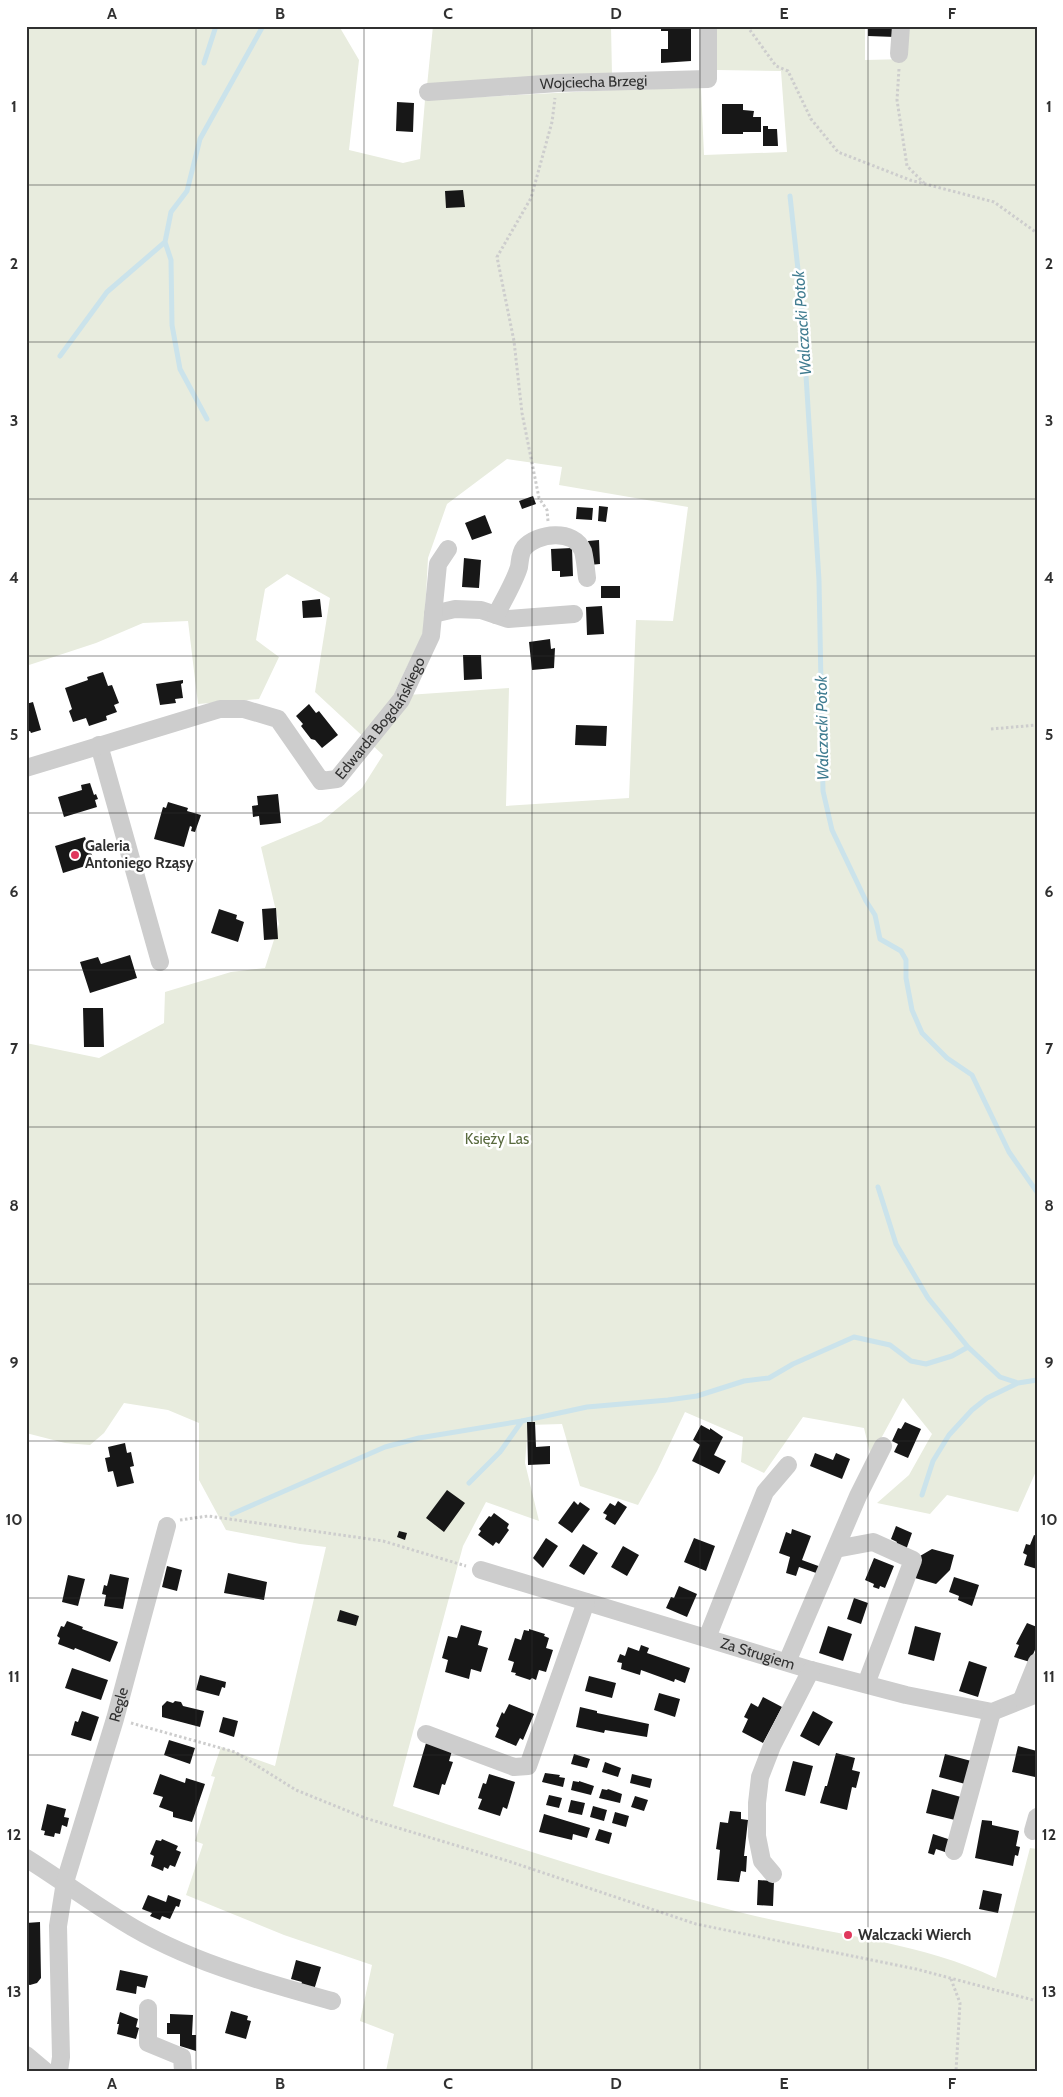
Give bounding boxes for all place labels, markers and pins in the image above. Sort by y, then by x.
place label: Galeria Antoniego Rząsy [85,837,195,872]
marker: Galeria Antoniego Rząsy [69,849,81,861]
place label: Walczacki Wierch [858,1926,971,1944]
marker: Walczacki Wierch [842,1929,854,1941]

